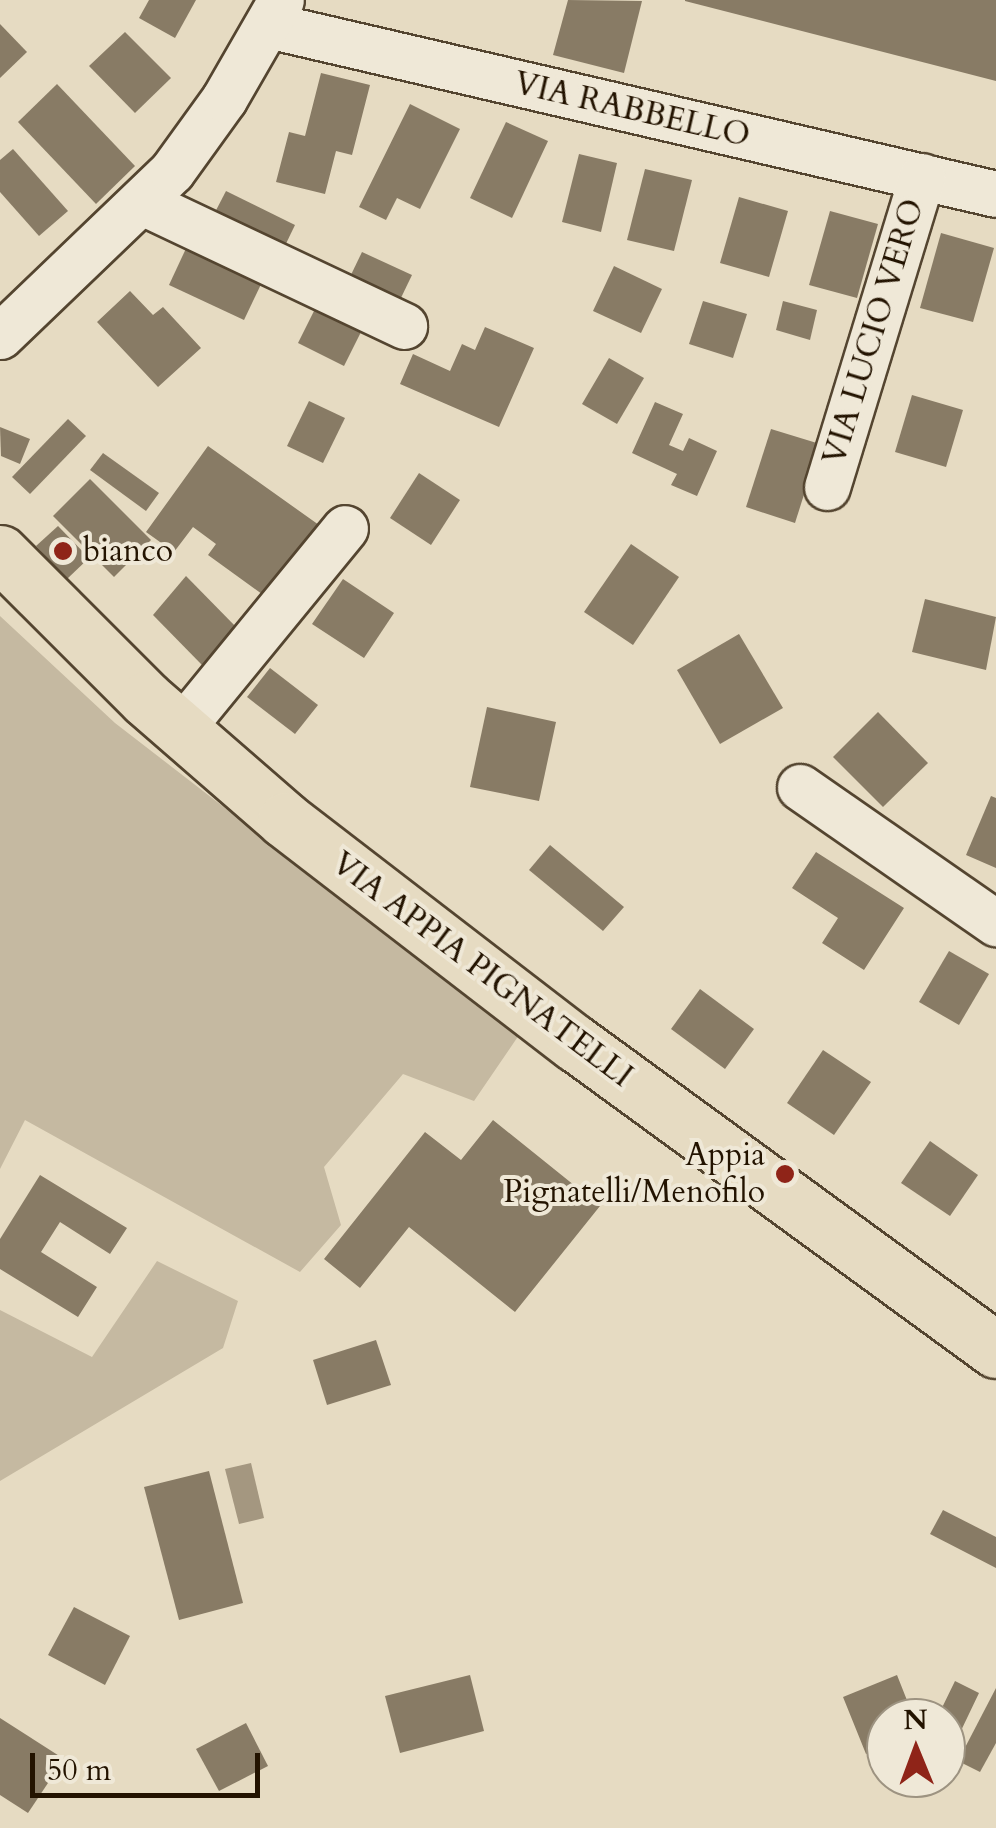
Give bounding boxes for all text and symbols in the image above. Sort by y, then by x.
street label: VIA RABBELLO [511,64,753,156]
street label: VIA LUCIO VERO [815,194,933,470]
place label: bianco [83,532,173,570]
marker: bianco [52,540,74,562]
street label: VIA APPIA PIGNATELLI [324,844,640,1096]
place label: Appia Pignatelli/Menofilo [503,1137,765,1212]
marker: Appia Pignatelli/Menofilo [774,1163,796,1185]
north arrow [866,1698,966,1798]
text: N [903,1701,928,1739]
scale bar [35,1733,265,1795]
text: 50 m [47,1750,111,1791]

